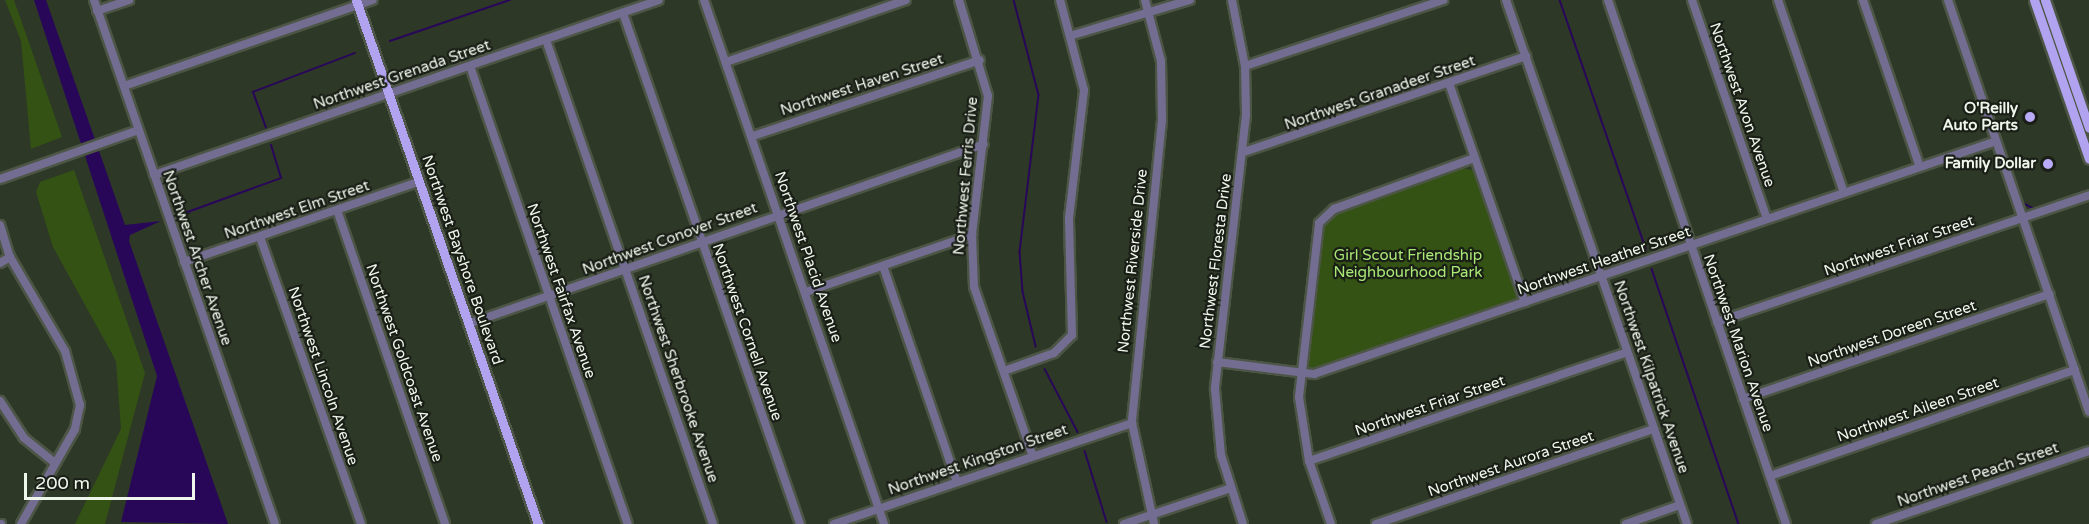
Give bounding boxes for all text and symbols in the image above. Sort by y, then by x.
street label: Northwest Avon Avenue [1705,20,1779,190]
street label: Northwest Grenada Street [311,36,493,114]
street label: Northwest Haven Street [778,50,946,120]
street label: Northwest Granadeer Street [1282,52,1478,134]
street label: Northwest Ferris Drive [950,96,982,256]
place label: O'Reilly Auto Parts [1942,99,2018,134]
marker: O'Reilly Auto Parts [2023,110,2037,124]
street label: Northwest Bayshore Boulevard [418,153,506,367]
place label: Family Dollar [1945,155,2036,173]
marker: Family Dollar [2041,157,2055,171]
street label: Northwest Archer Avenue [159,168,235,348]
street label: Northwest Riverside Drive [1114,168,1152,354]
street label: Northwest Placid Avenue [770,169,846,345]
street label: Northwest Floresta Drive [1196,172,1236,350]
street label: Northwest Elm Street [222,177,372,243]
street label: Northwest Conover Street [580,199,760,279]
street label: Northwest Fairfax Avenue [523,201,599,381]
street label: Northwest Friar Street [1822,212,1976,280]
street label: Northwest Heather Street [1515,223,1693,299]
street label: Northwest Cornell Avenue [708,241,786,423]
park label: Girl Scout Friendship Neighbourhood Park [1334,246,1482,281]
street label: Northwest Marion Avenue [1699,252,1777,434]
street label: Northwest Goldcoast Avenue [362,262,446,464]
street label: Northwest Sherbrooke Avenue [634,273,722,485]
street label: Northwest Kilpatrick Avenue [1609,278,1693,476]
street label: Northwest Lincoln Avenue [284,284,362,468]
street label: Northwest Doreen Street [1805,297,1979,371]
street label: Northwest Friar Street [1353,372,1507,440]
street label: Northwest Aileen Street [1835,374,2001,446]
street label: Northwest Kingston Street [886,421,1070,499]
street label: Northwest Aurora Street [1426,427,1596,501]
street label: Northwest Peach Street [1895,439,2061,511]
scale bar [27,461,198,499]
text: 200 m [35,472,90,494]

